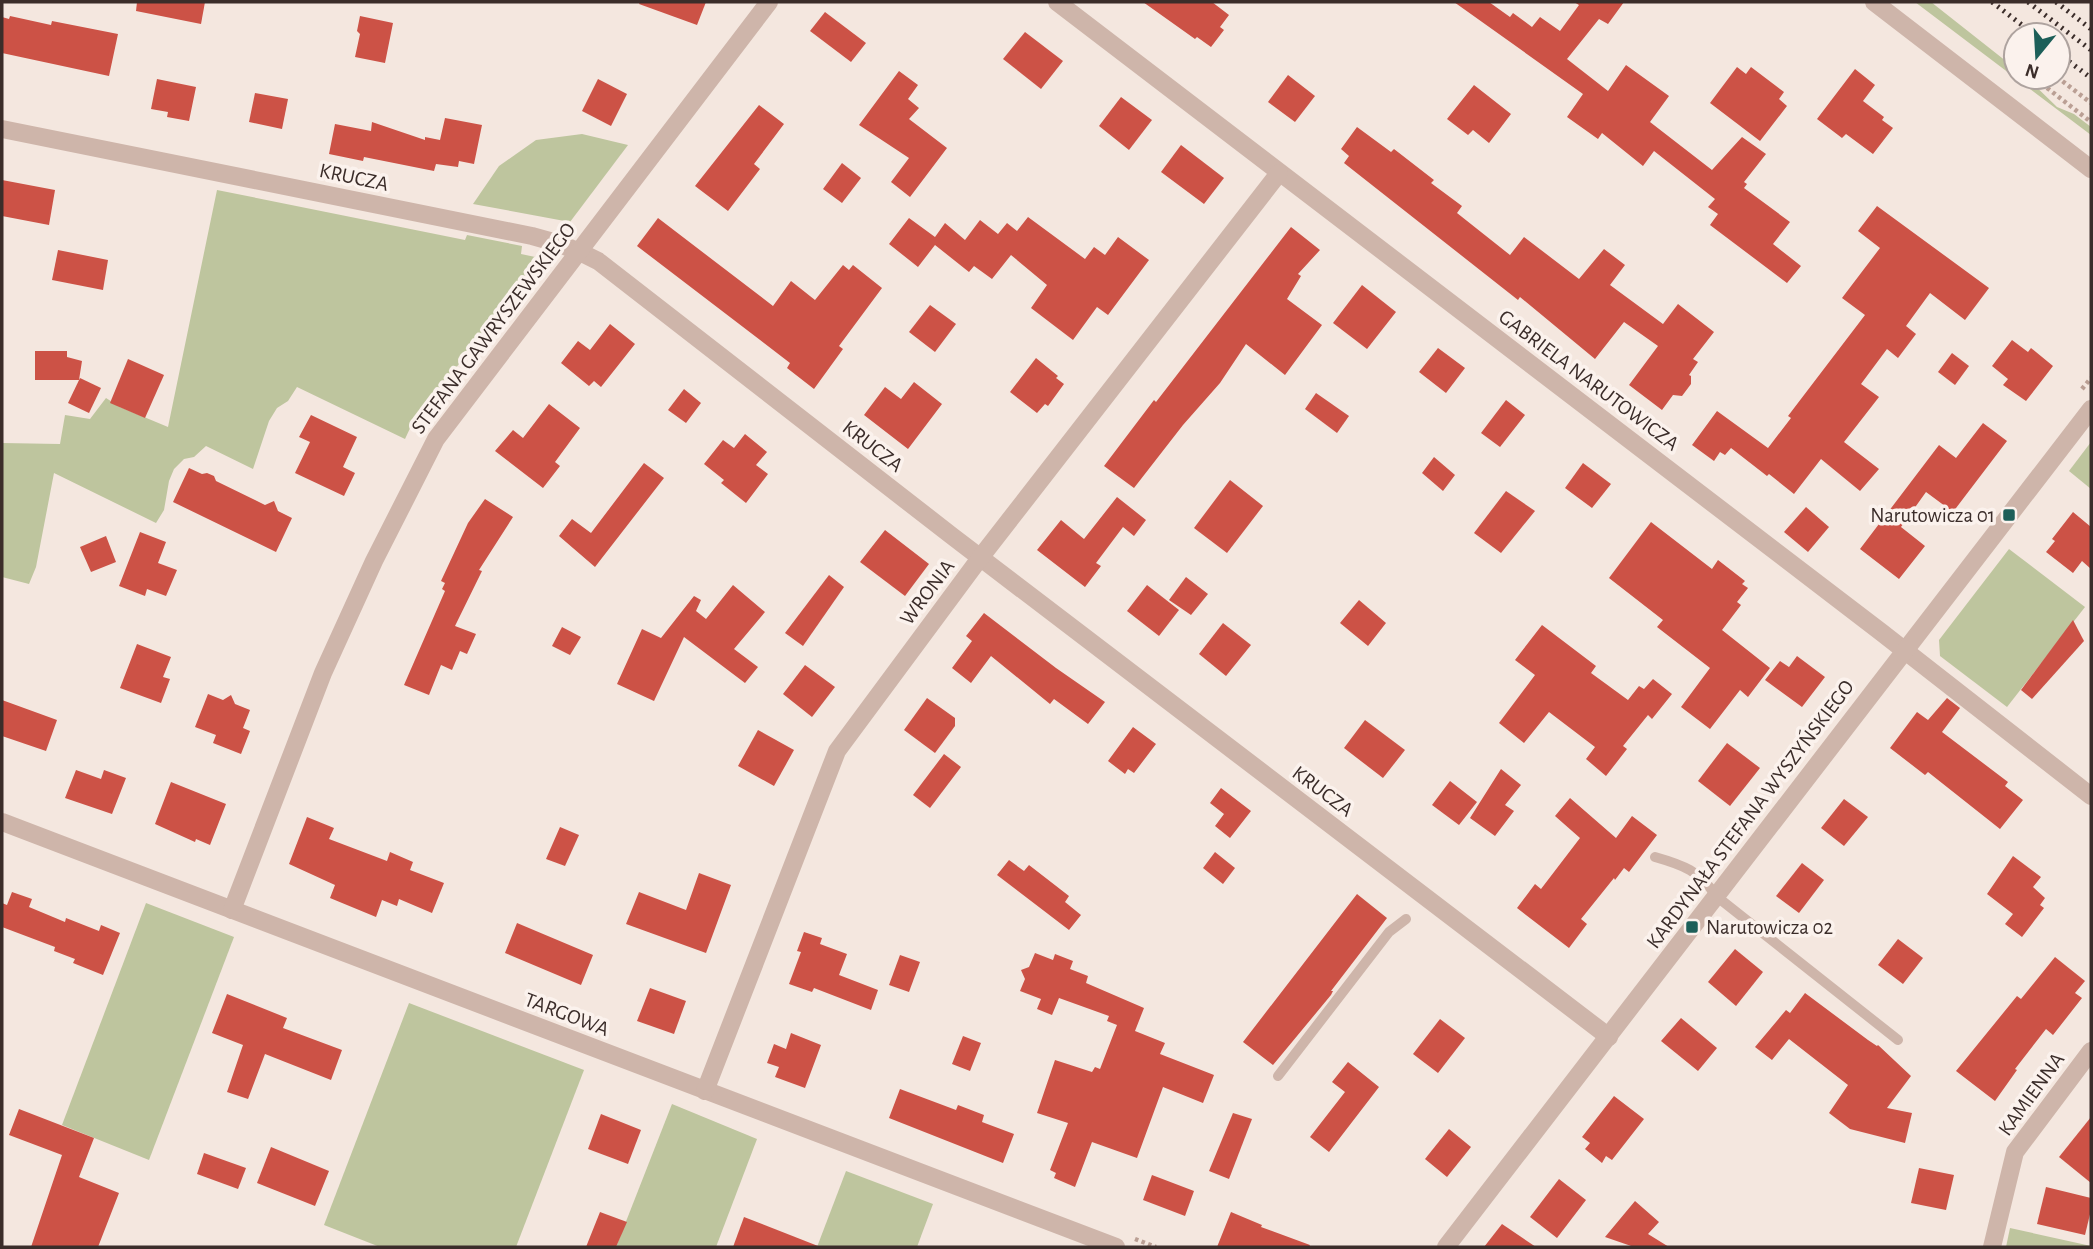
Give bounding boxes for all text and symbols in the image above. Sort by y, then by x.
north arrow [2002,21,2072,91]
text: N [2023,60,2041,82]
street label: KRUCZA [317,160,390,195]
street label: STEFANA GAWRYSZEWSKIEGO [407,219,579,438]
street label: GABRIELA NARUTOWICZA [1495,306,1683,455]
street label: KRUCZA [839,417,907,476]
place label: Narutowicza 01 [1870,505,1995,526]
marker: Narutowicza 01 [2001,507,2017,523]
street label: WRONIA [896,556,959,629]
street label: KARDYNAŁA STEFANA WYSZYŃSKIEGO [1641,675,1858,952]
street label: KRUCZA [1288,762,1357,821]
place label: Narutowicza 02 [1706,917,1833,938]
marker: Narutowicza 02 [1684,919,1700,935]
street label: TARGOWA [522,989,612,1040]
street label: KAMIENNA [1994,1049,2068,1140]

